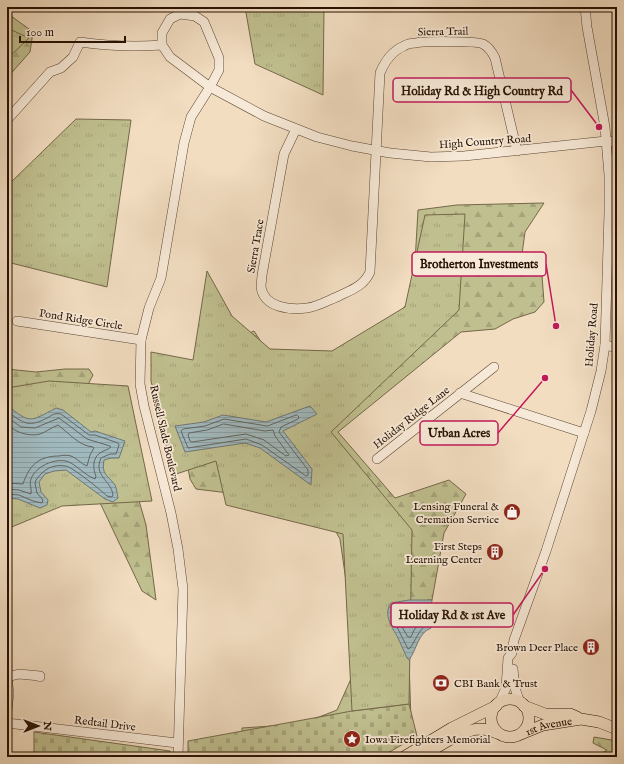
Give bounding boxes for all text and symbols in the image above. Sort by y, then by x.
scale bar [20,18,125,44]
text: 100 m [26,25,54,40]
street label: Sierra Trail [418,25,469,39]
callout: Holiday Rd & High Country Rd [393,78,571,102]
text: Holiday Rd & High Country Rd [401,84,564,100]
street label: High Country Road [438,132,532,152]
street label: Sierra Trace [244,218,268,274]
callout: Brotherton Investments [412,252,546,276]
text: Brotherton Investments [420,257,539,272]
street label: Holiday Road [582,302,602,368]
street label: Pond Ridge Circle [38,306,124,333]
street label: Russell Slade Boulevard [146,384,184,493]
street label: Holiday Ridge Lane [371,384,453,452]
callout: Urban Acres [420,421,498,445]
text: Urban Acres [427,426,491,441]
place label: Lensing Funeral & Cremation Service [413,500,499,527]
shop icon: Lensing Funeral & Cremation Service [502,502,522,522]
place label: First Steps Learning Center [406,540,482,567]
building icon: First Steps Learning Center [485,542,505,562]
callout: Holiday Rd & 1st Ave [391,603,513,627]
text: Holiday Rd & 1st Ave [399,608,506,624]
building icon: Brown Deer Place [581,637,601,657]
place label: Brown Deer Place [496,641,578,655]
bank icon: CBI Bank & Trust [431,673,451,693]
place label: CBI Bank & Trust [454,677,538,691]
north arrow [18,706,58,746]
street label: Redtail Drive [73,713,136,735]
street label: 1st Avenue [523,715,573,739]
text: N [40,720,54,731]
place icon: Iowa Firefighters Memorial [342,729,362,749]
place label: Iowa Firefighters Memorial [365,733,491,747]

